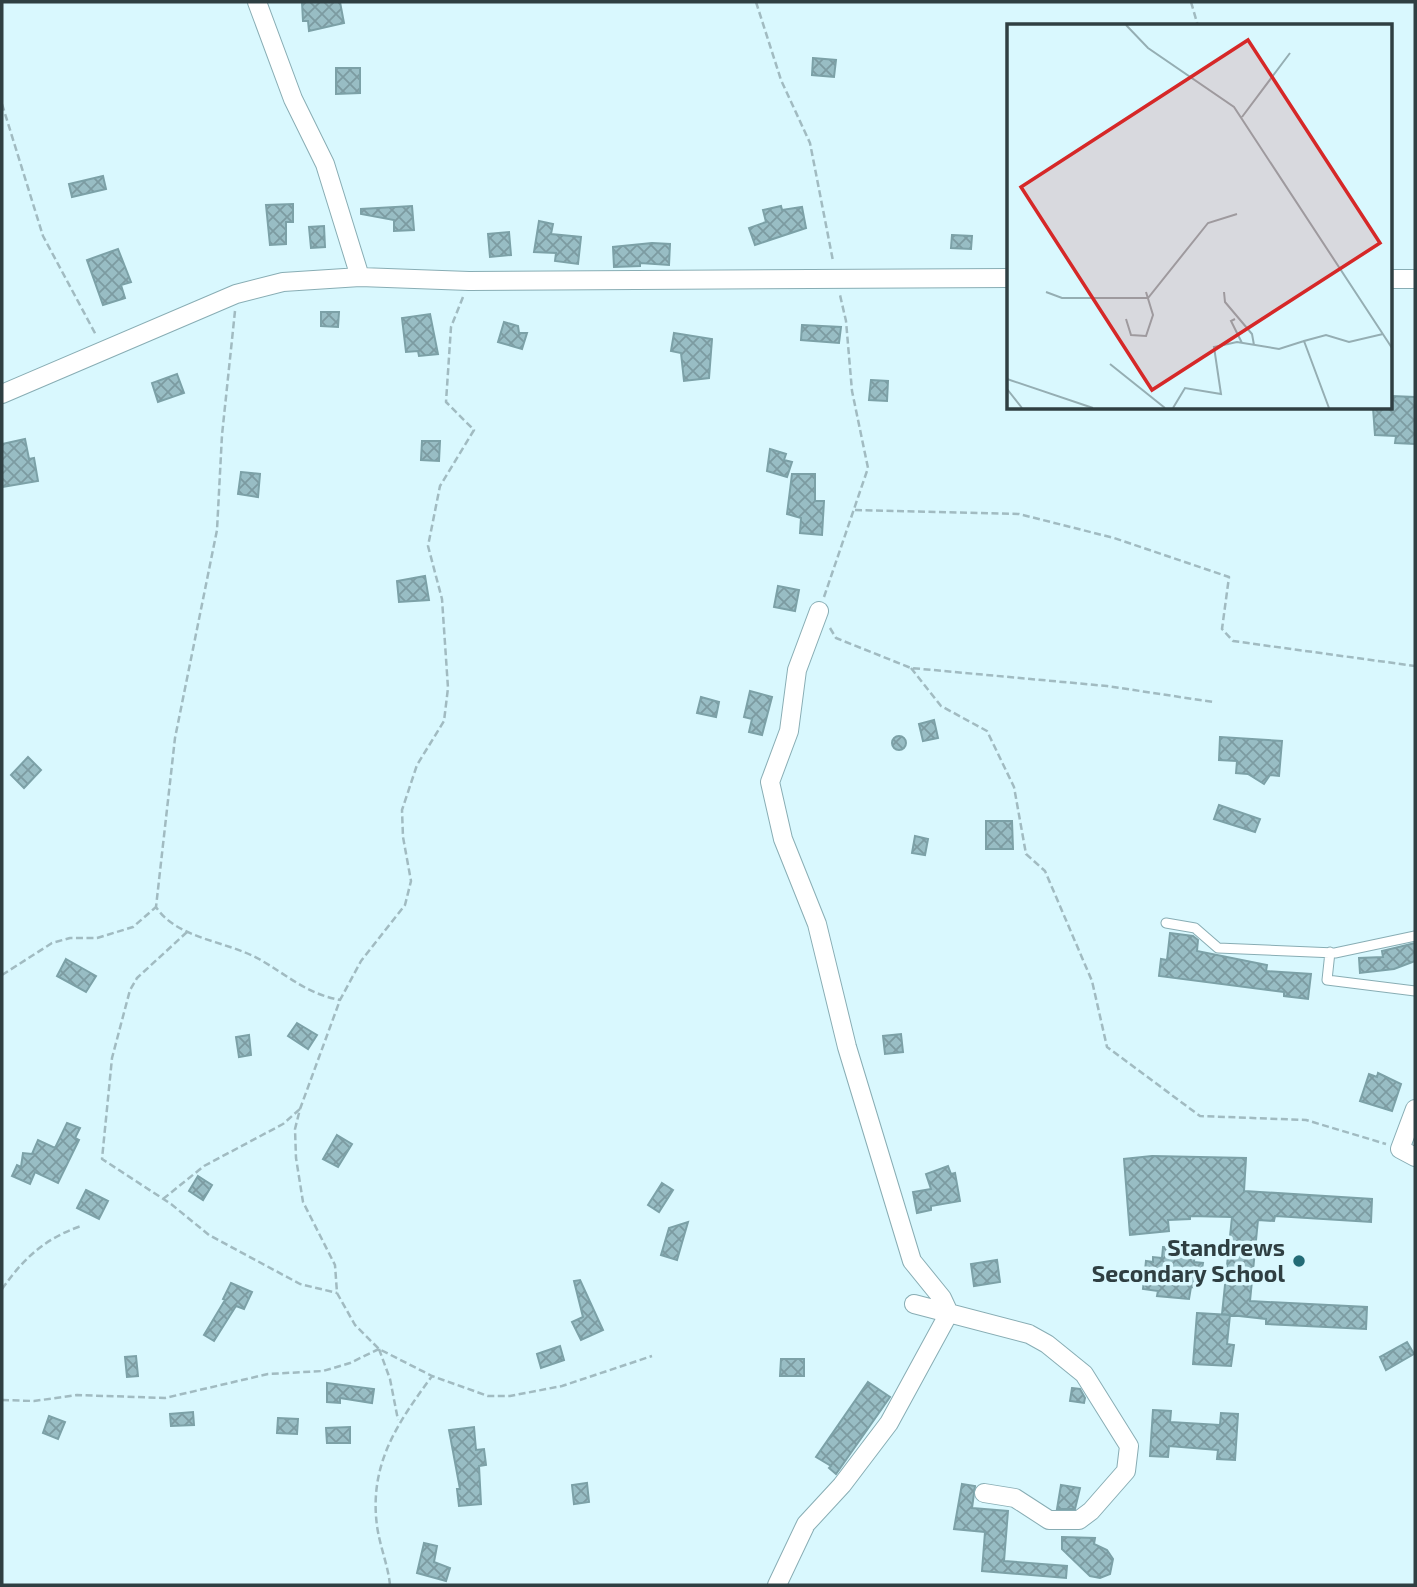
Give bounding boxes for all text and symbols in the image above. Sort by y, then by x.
inset map [1007,24,1392,410]
place label: Standrews Secondary School [1092,1233,1285,1287]
marker: Standrews Secondary School [1291,1253,1307,1269]

